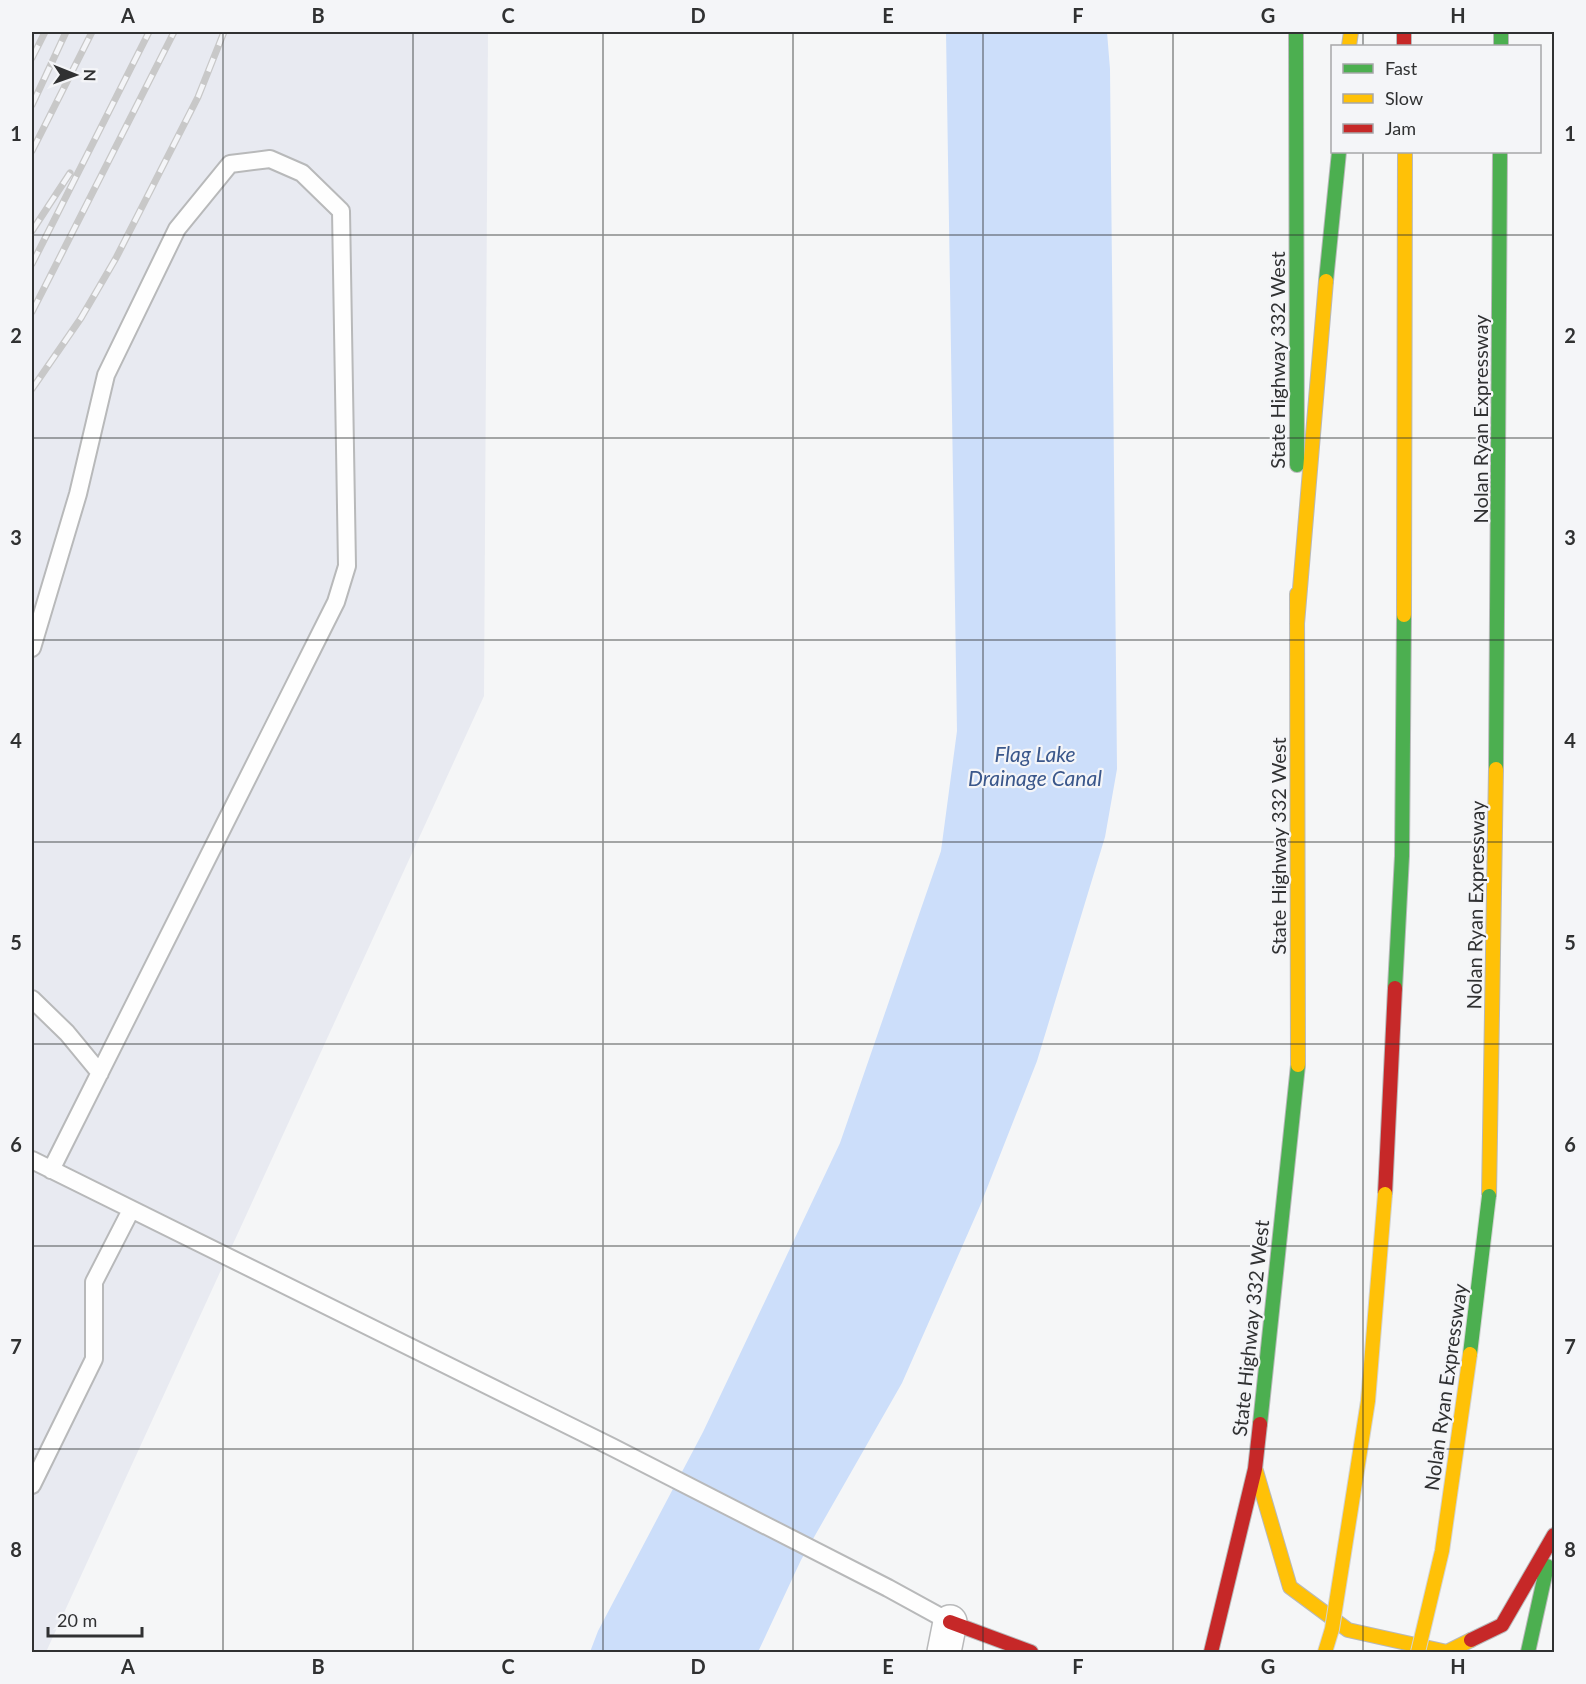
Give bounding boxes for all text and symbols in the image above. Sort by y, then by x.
text: A [120,3,135,27]
text: B [311,3,325,27]
text: C [501,3,515,27]
text: D [690,3,706,27]
text: E [882,3,894,27]
text: F [1072,3,1084,27]
text: G [1261,3,1275,27]
text: H [1450,3,1466,27]
north arrow [45,45,105,105]
legend [1331,45,1541,153]
text: Fast [1385,57,1418,79]
text: N [81,69,100,82]
text: Slow [1385,87,1423,109]
text: Jam [1385,117,1416,139]
text: 1 [10,121,22,145]
text: 1 [1564,121,1576,145]
street label: State Highway 332 West [1265,251,1289,469]
street label: Nolan Ryan Expressway [1468,314,1492,523]
text: 2 [10,323,22,347]
text: 2 [1564,323,1576,347]
text: 3 [10,525,22,549]
text: 3 [1564,525,1576,549]
text: 4 [10,728,22,752]
text: 4 [1564,728,1576,752]
street label: State Highway 332 West [1266,737,1290,955]
water label: Flag Lake Drainage Canal [968,741,1102,790]
street label: Nolan Ryan Expressway [1461,800,1489,1010]
text: 5 [10,930,22,954]
text: 5 [1564,930,1576,954]
text: 6 [10,1132,22,1156]
text: 6 [1564,1132,1576,1156]
street label: State Highway 332 West [1227,1219,1273,1437]
street label: Nolan Ryan Expressway [1419,1281,1472,1492]
text: 7 [10,1334,22,1358]
text: 7 [1564,1334,1576,1358]
text: 8 [10,1537,22,1561]
text: 8 [1564,1537,1576,1561]
scale bar [48,1600,142,1638]
text: 20 m [57,1609,97,1631]
text: A [120,1654,135,1678]
text: B [311,1654,325,1678]
text: C [501,1654,515,1678]
text: D [690,1654,706,1678]
text: E [882,1654,894,1678]
text: F [1072,1654,1084,1678]
text: G [1261,1654,1275,1678]
text: H [1450,1654,1466,1678]

